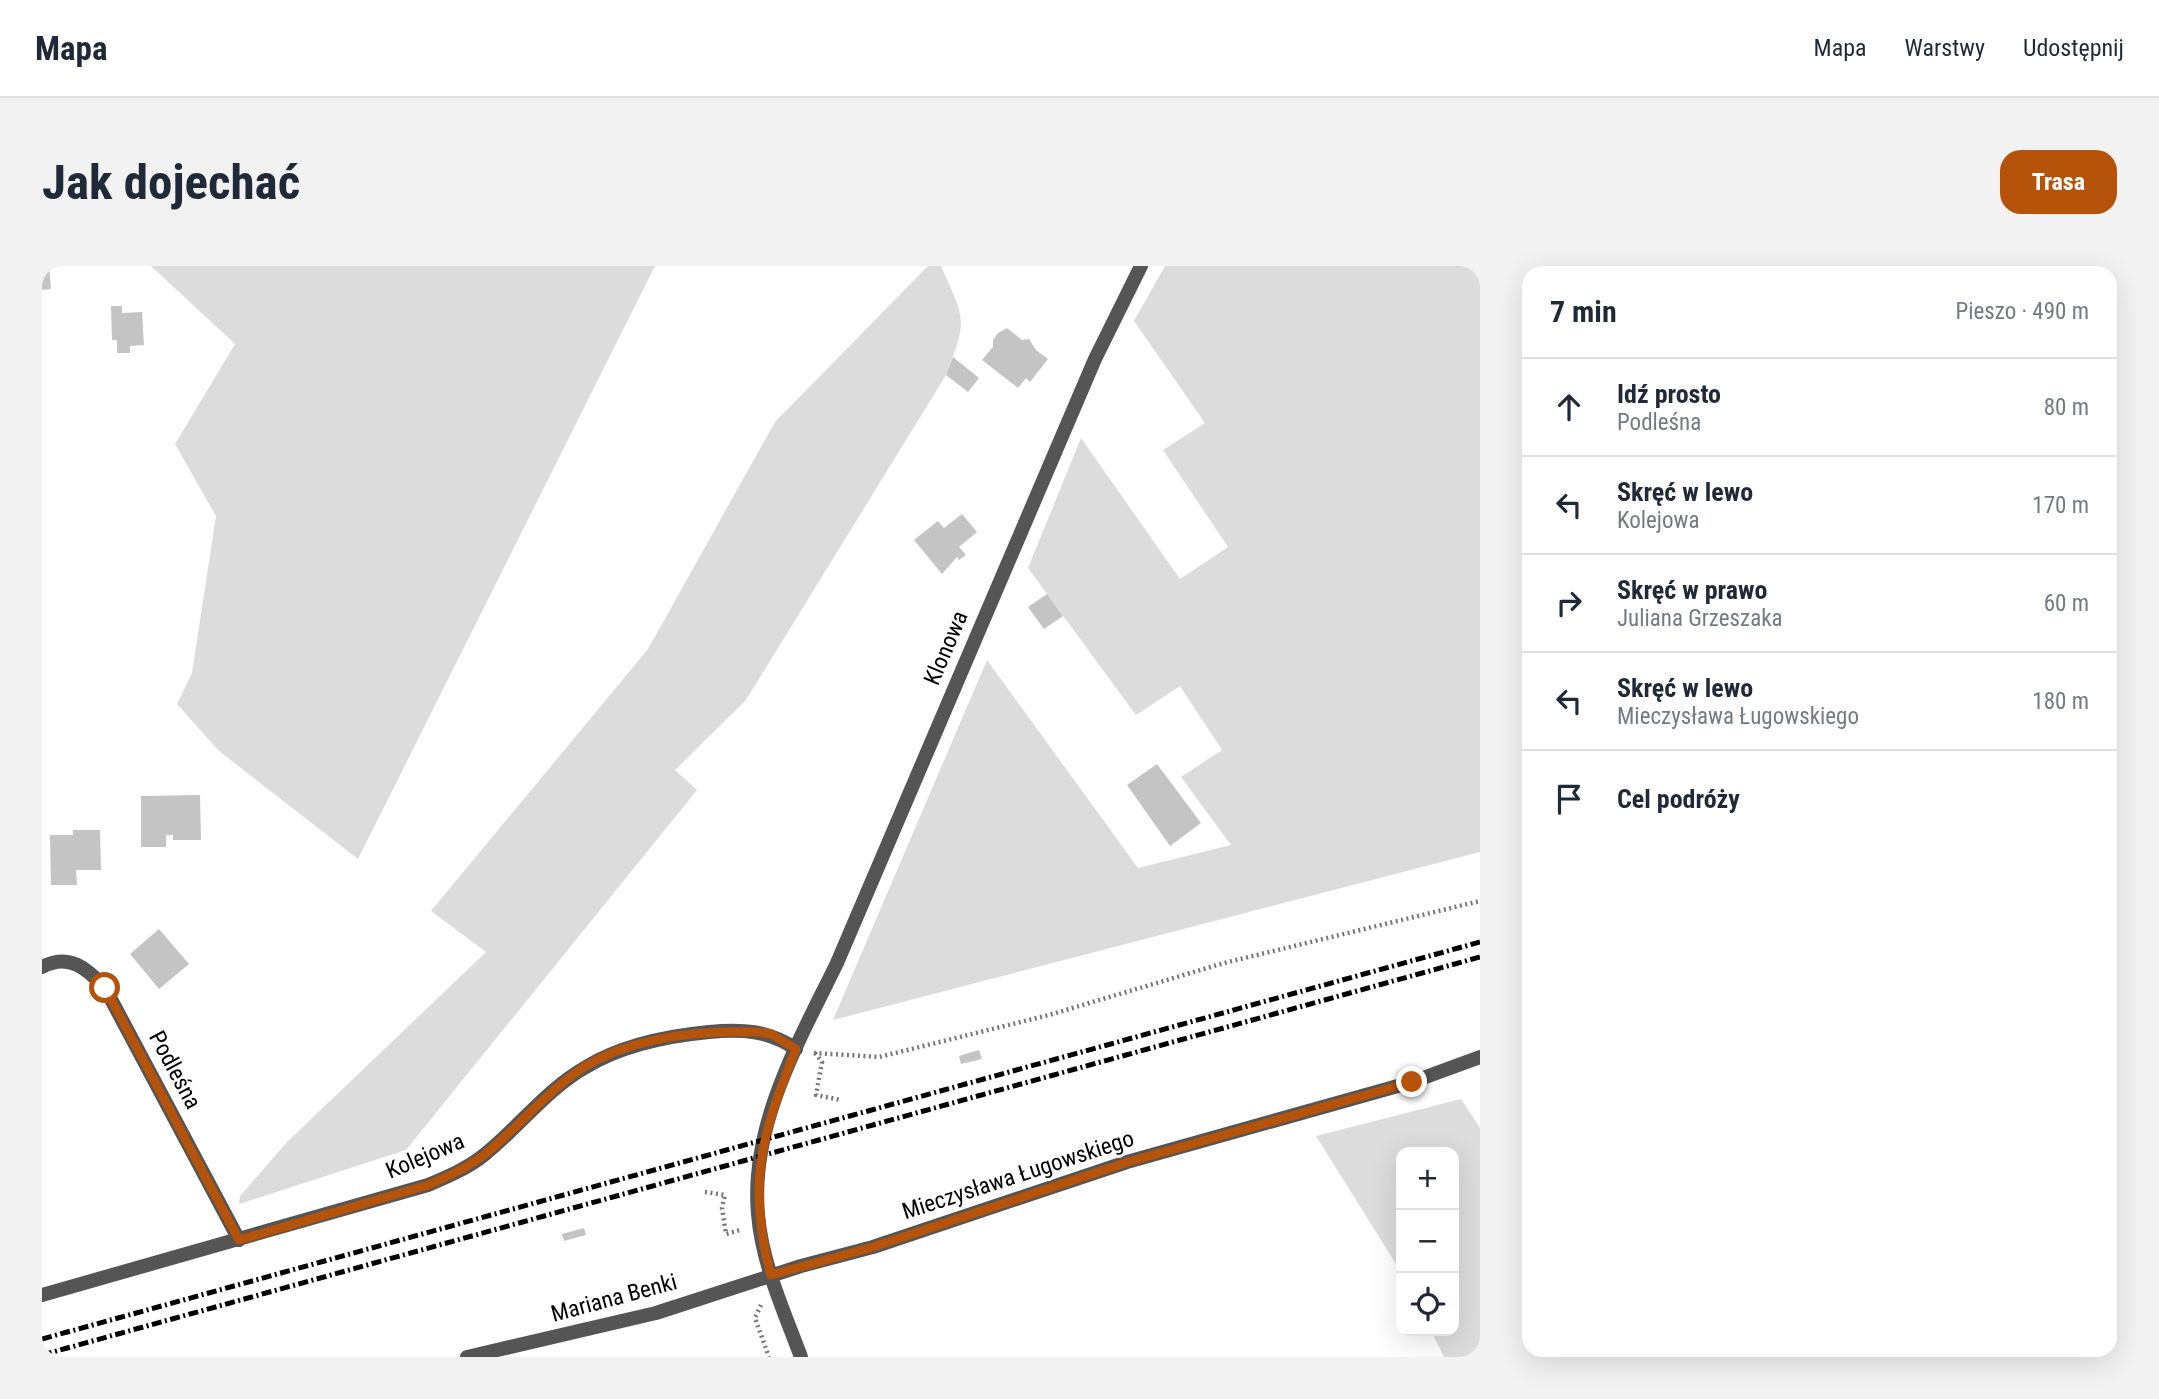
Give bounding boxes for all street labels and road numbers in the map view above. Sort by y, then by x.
street label: Klonowa [918,607,974,689]
street label: Podleśna [143,1026,207,1114]
street label: Mieczysława Ługowskiego [899,1125,1137,1225]
street label: Kolejowa [382,1127,468,1185]
street label: Mariana Benki [548,1268,680,1328]

